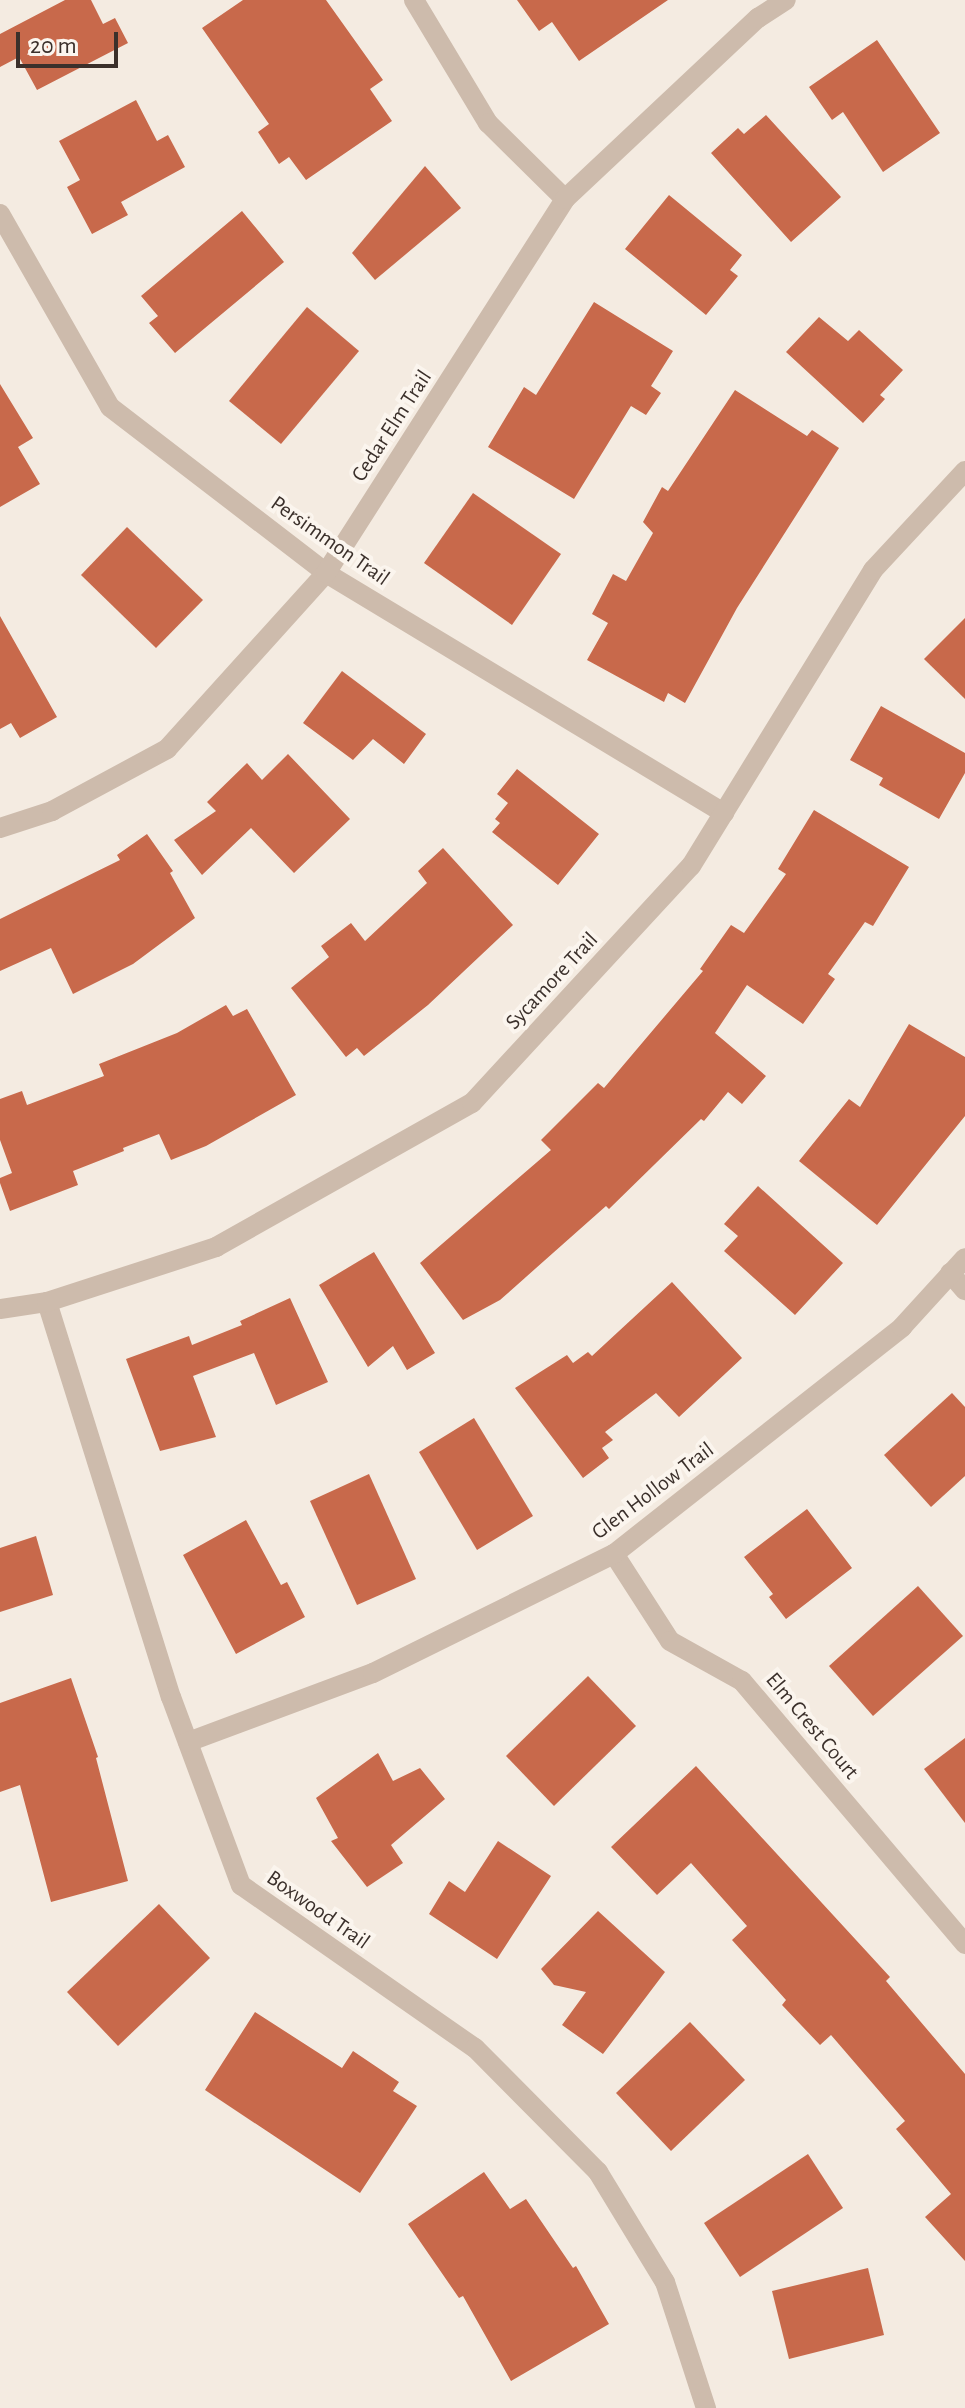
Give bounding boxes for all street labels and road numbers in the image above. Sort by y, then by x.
street label: Cedar Elm Trail [346,365,438,487]
street label: Persimmon Trail [266,490,394,592]
street label: Sycamore Trail [500,927,604,1035]
street label: Glen Hollow Trail [587,1437,719,1545]
street label: Elm Crest Court [760,1667,864,1785]
street label: Boxwood Trail [261,1865,375,1955]

